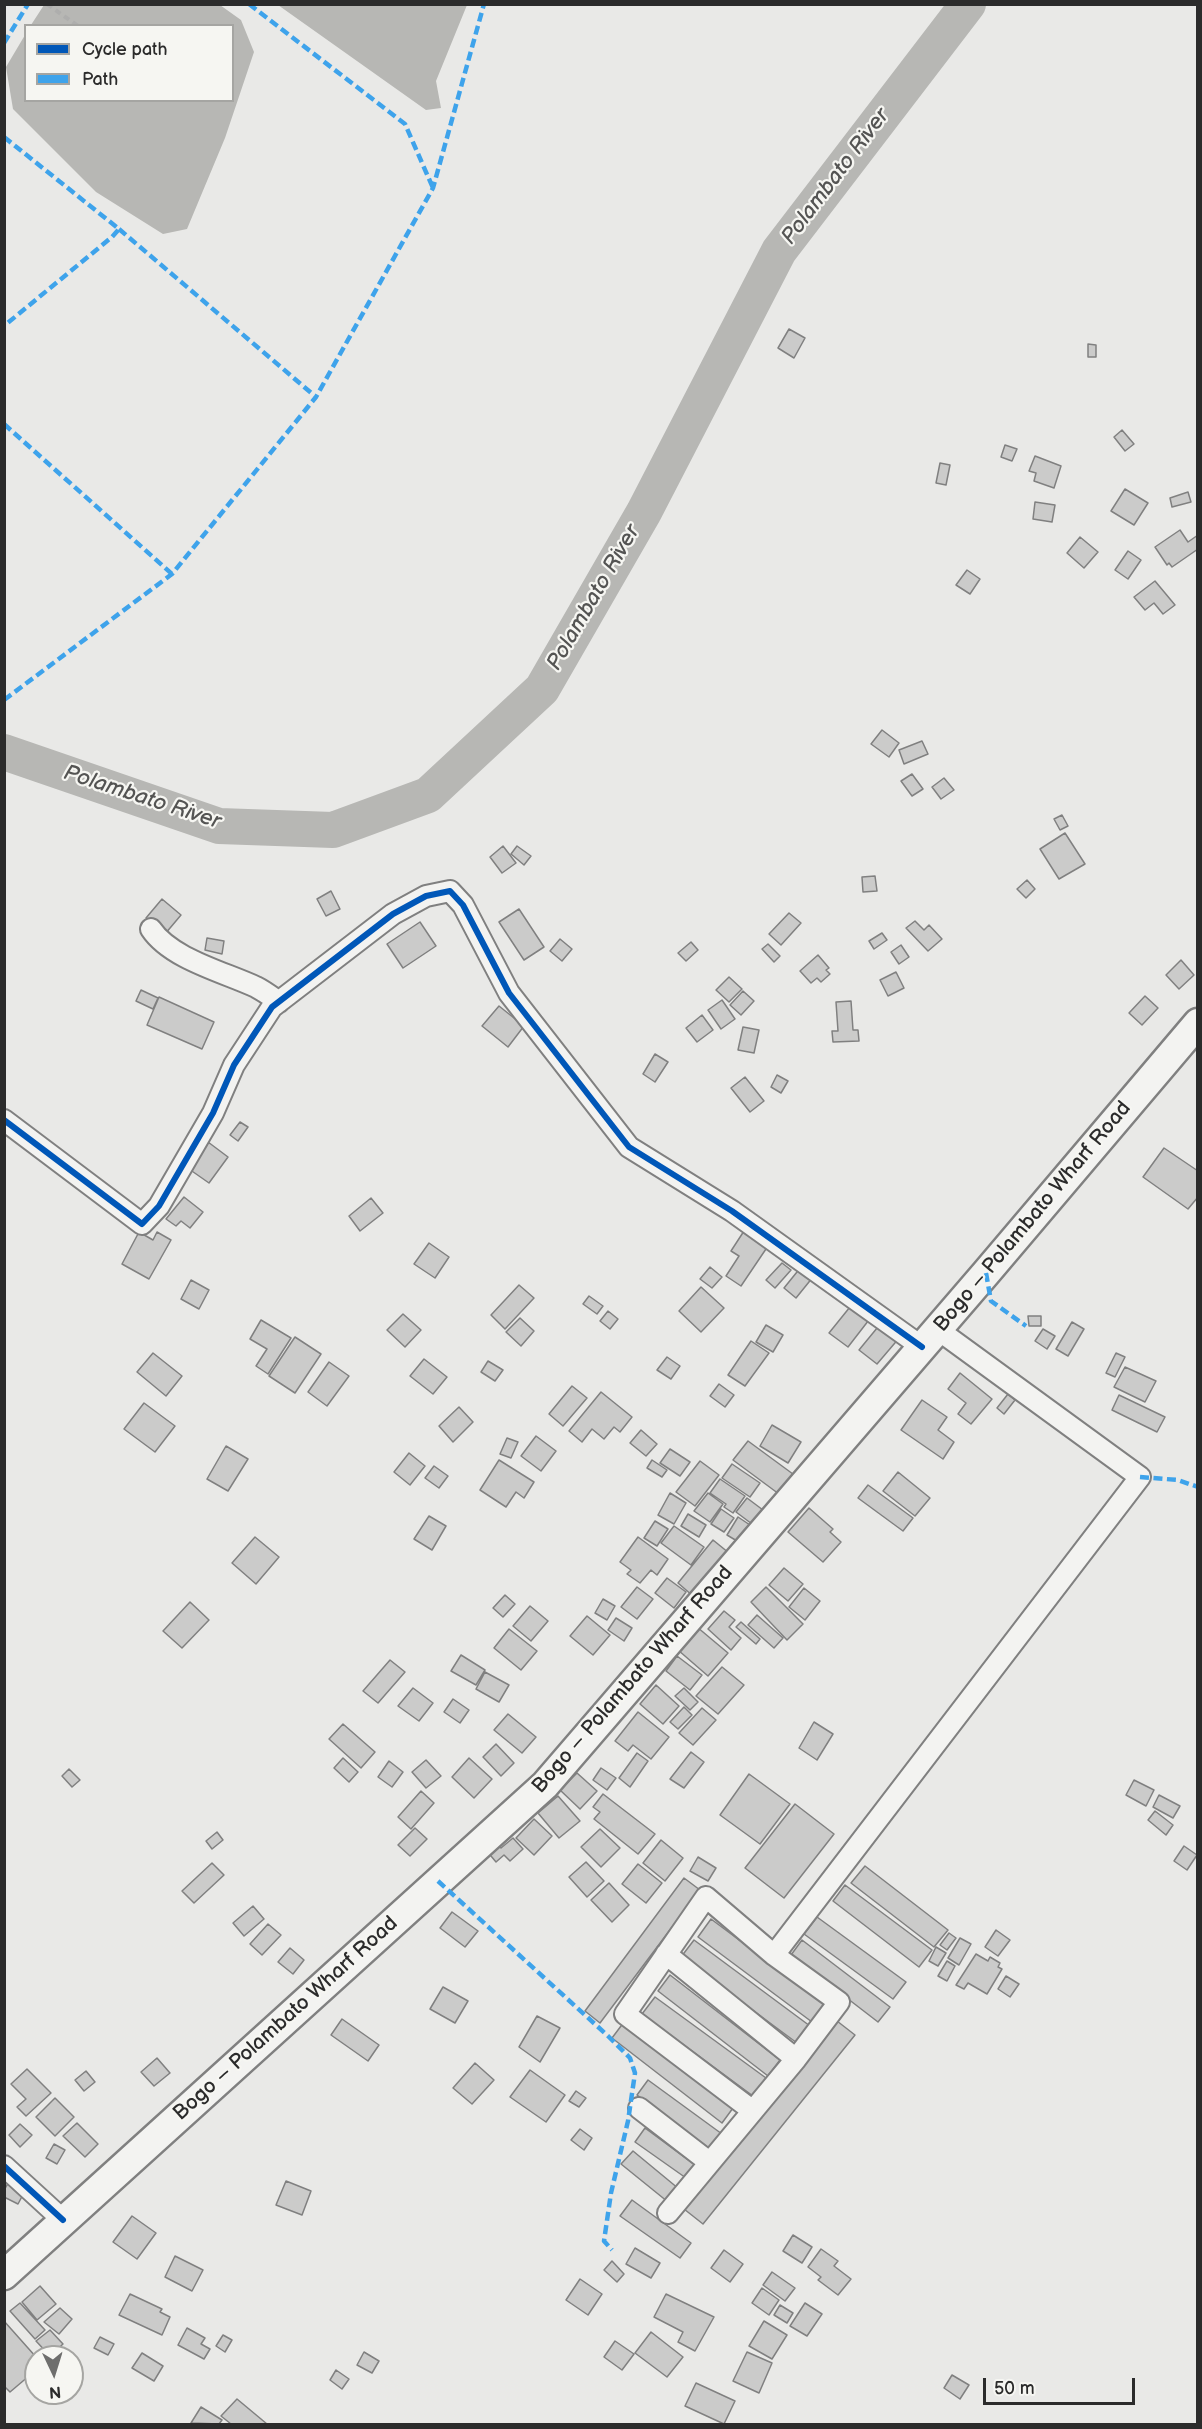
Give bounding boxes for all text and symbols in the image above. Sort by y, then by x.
legend [24,24,234,102]
text: Cycle path [82,39,168,60]
text: Path [82,69,118,90]
water label: Polambato River [776,104,896,250]
water label: Polambato River [542,521,646,675]
water label: Polambato River [60,760,224,836]
street label: Bogo – Polambato Wharf Road [929,1097,1137,1337]
street label: Bogo – Polambato Wharf Road [527,1561,739,1799]
street label: Bogo – Polambato Wharf Road [169,1911,403,2127]
north arrow [24,2345,84,2405]
scale bar [986,2366,1138,2404]
text: 50 m [994,2378,1035,2399]
text: N [48,2382,62,2401]

